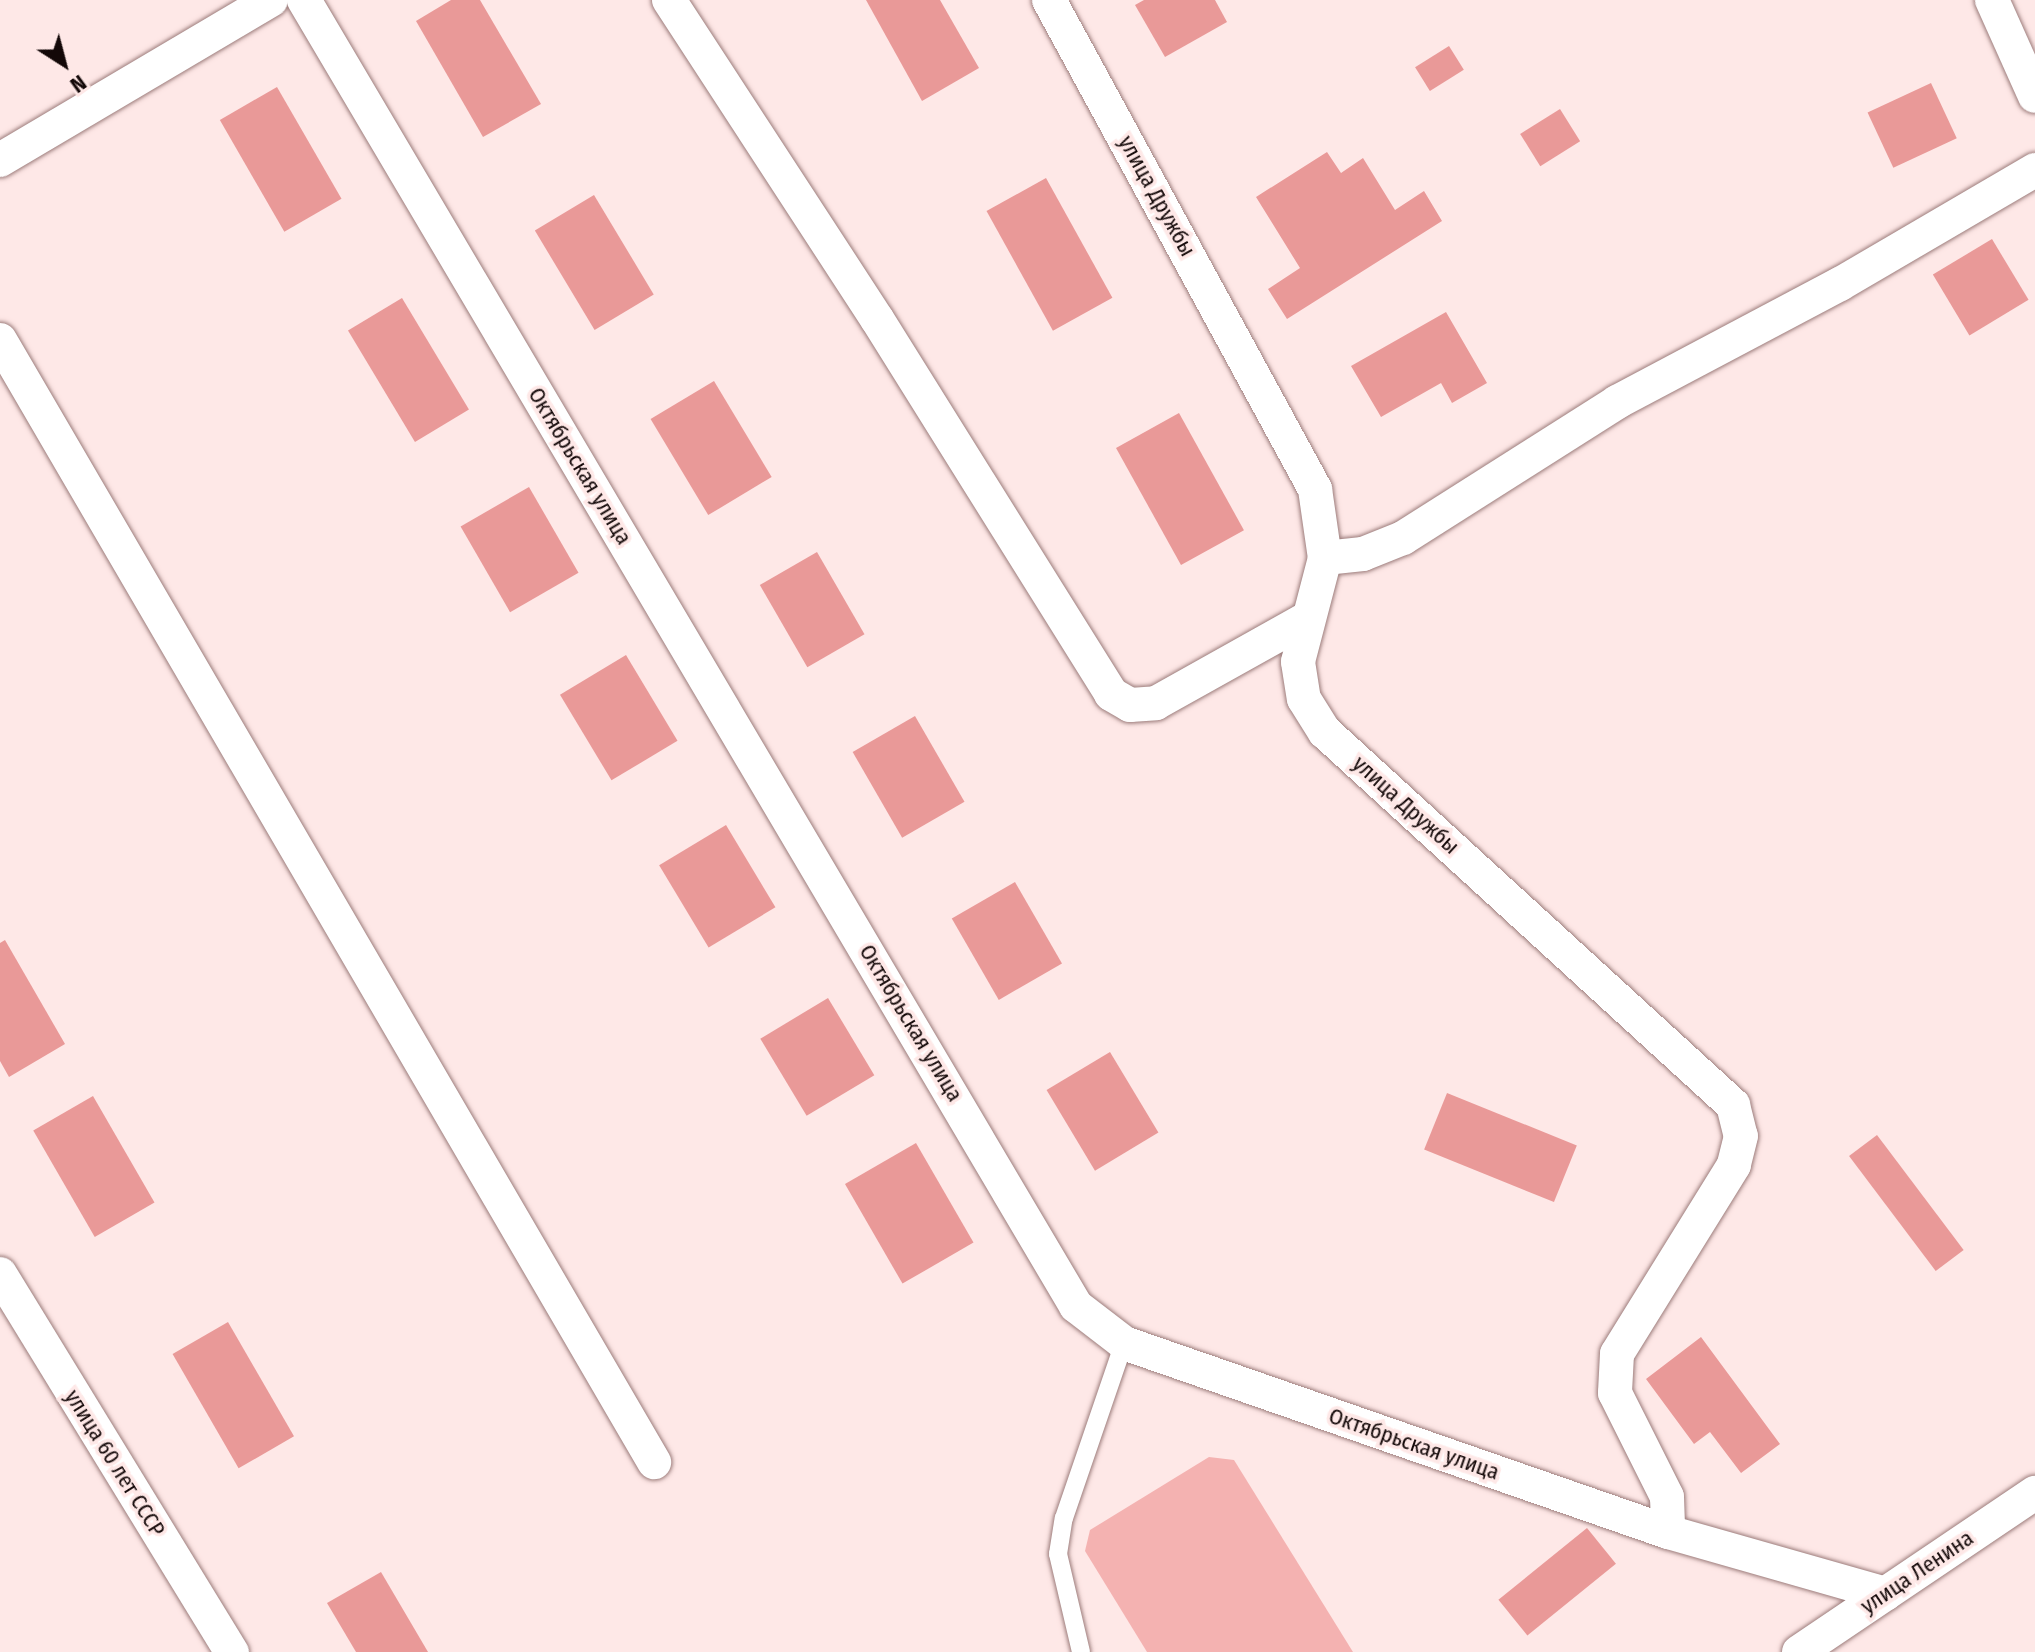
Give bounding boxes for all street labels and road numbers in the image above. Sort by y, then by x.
street label: улица Дружбы [1113,131,1201,261]
street label: Октябрьская улица [523,383,637,549]
street label: улица Дружбы [1347,750,1465,860]
street label: Октябрьская улица [854,940,968,1106]
street label: улица 60 лет СССР [59,1385,171,1541]
street label: Октябрьская улица [1325,1403,1503,1485]
street label: улица Ленина [1856,1525,1978,1619]

